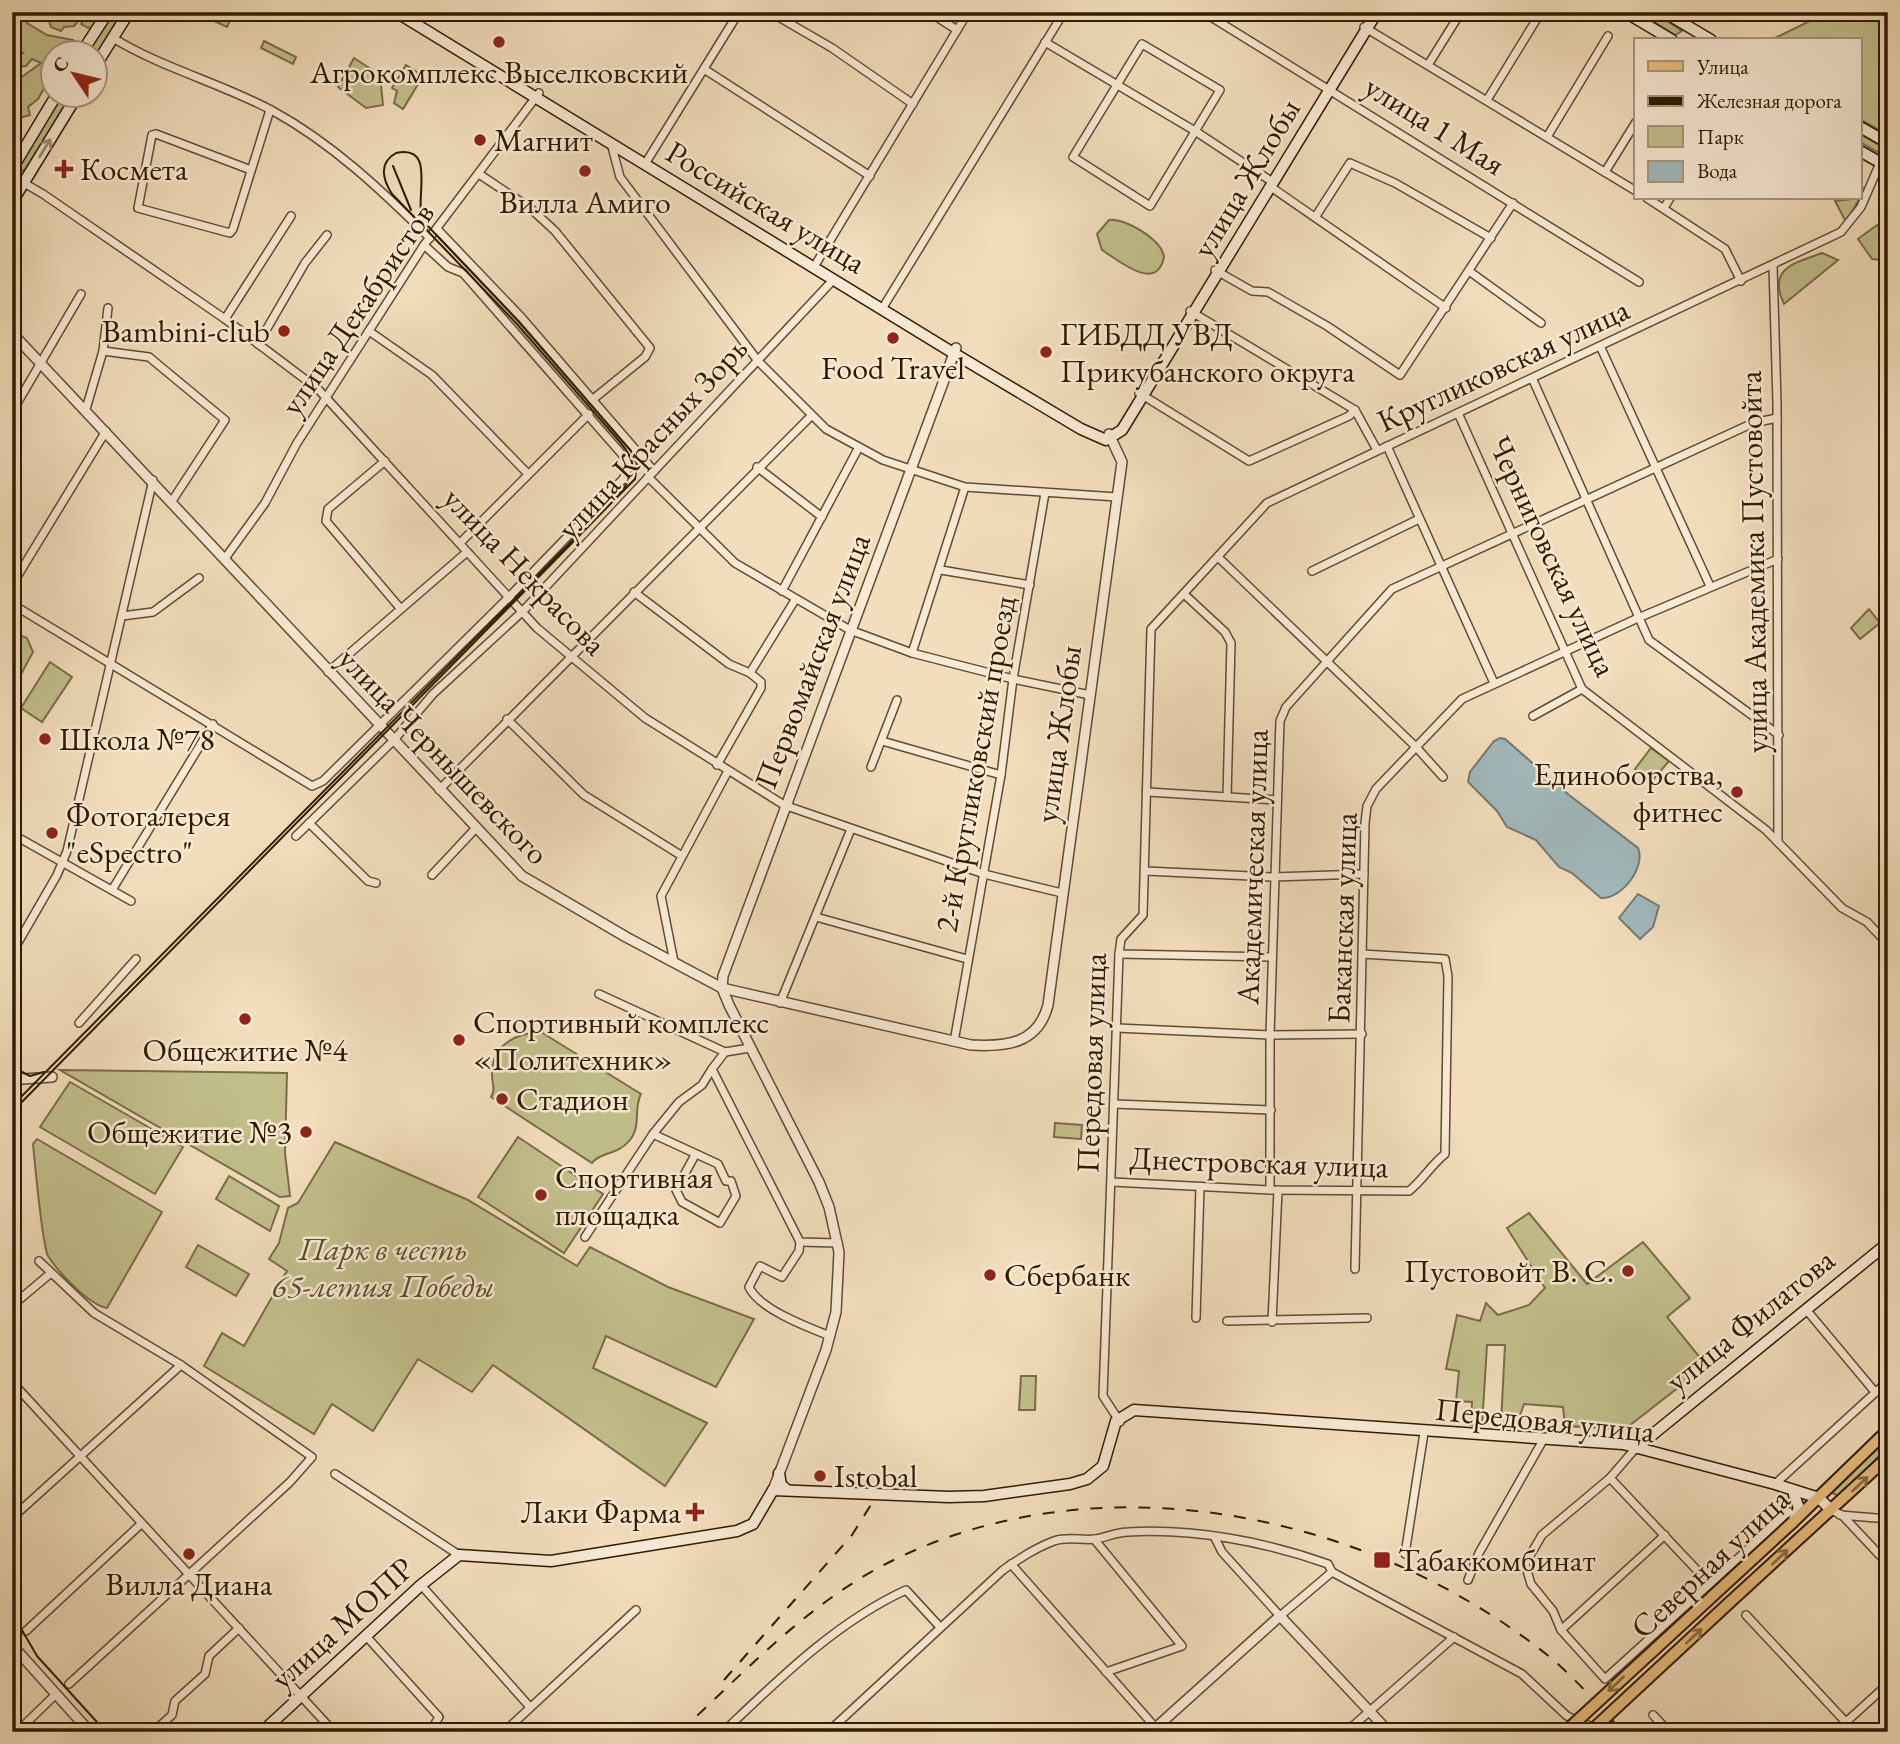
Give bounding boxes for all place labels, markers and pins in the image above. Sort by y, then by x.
marker: Агрокомплекс Выселковский [491,34,507,50]
place label: Агрокомплекс Выселковский [309,51,688,93]
place label: Магнит [494,119,593,161]
marker: Магнит [472,132,488,148]
place label: Космета [80,148,188,190]
marker: Космета [54,159,74,179]
marker: Вилла Амиго [577,163,593,179]
place label: Вилла Амиго [499,181,671,223]
place label: Bambini-club [102,310,270,352]
place label: ГИБДД УВД Прикубанского округа [1060,313,1355,392]
marker: Bambini-club [276,323,292,339]
marker: Food Travel [885,330,901,346]
marker: ГИБДД УВД Прикубанского округа [1038,344,1054,360]
place label: Food Travel [821,347,965,389]
place label: Школа №78 [59,718,215,760]
marker: Школа №78 [37,731,53,747]
place label: Единоборства, фитнес [1534,753,1723,832]
marker: Единоборства, фитнес [1729,784,1745,800]
place label: Фотогалерея "eSpectro" [66,794,231,873]
marker: Фотогалерея "eSpectro" [44,825,60,841]
place label: Спортивный комплекс «Политехник» [473,1001,769,1080]
marker: Общежитие №4 [237,1011,253,1027]
place label: Общежитие №4 [142,1029,348,1071]
marker: Спортивный комплекс «Политехник» [451,1032,467,1048]
place label: Стадион [516,1078,629,1120]
marker: Стадион [494,1091,510,1107]
place label: Общежитие №3 [87,1111,292,1153]
marker: Общежитие №3 [298,1124,314,1140]
place label: Спортивная площадка [555,1156,714,1235]
marker: Спортивная площадка [533,1187,549,1203]
place label: Пустовойт В. С. [1404,1250,1614,1292]
place label: Сбербанк [1004,1254,1130,1296]
marker: Пустовойт В. С. [1620,1263,1636,1279]
marker: Сбербанк [982,1267,998,1283]
place label: Istobal [834,1455,918,1497]
marker: Istobal [812,1468,828,1484]
place label: Лаки Фарма [521,1491,681,1533]
marker: Лаки Фарма [687,1504,703,1520]
place label: Табаккомбинат [1398,1539,1596,1581]
marker: Вилла Диана [181,1546,197,1562]
marker: Табаккомбинат [1372,1550,1392,1570]
place label: Вилла Диана [105,1563,273,1605]

